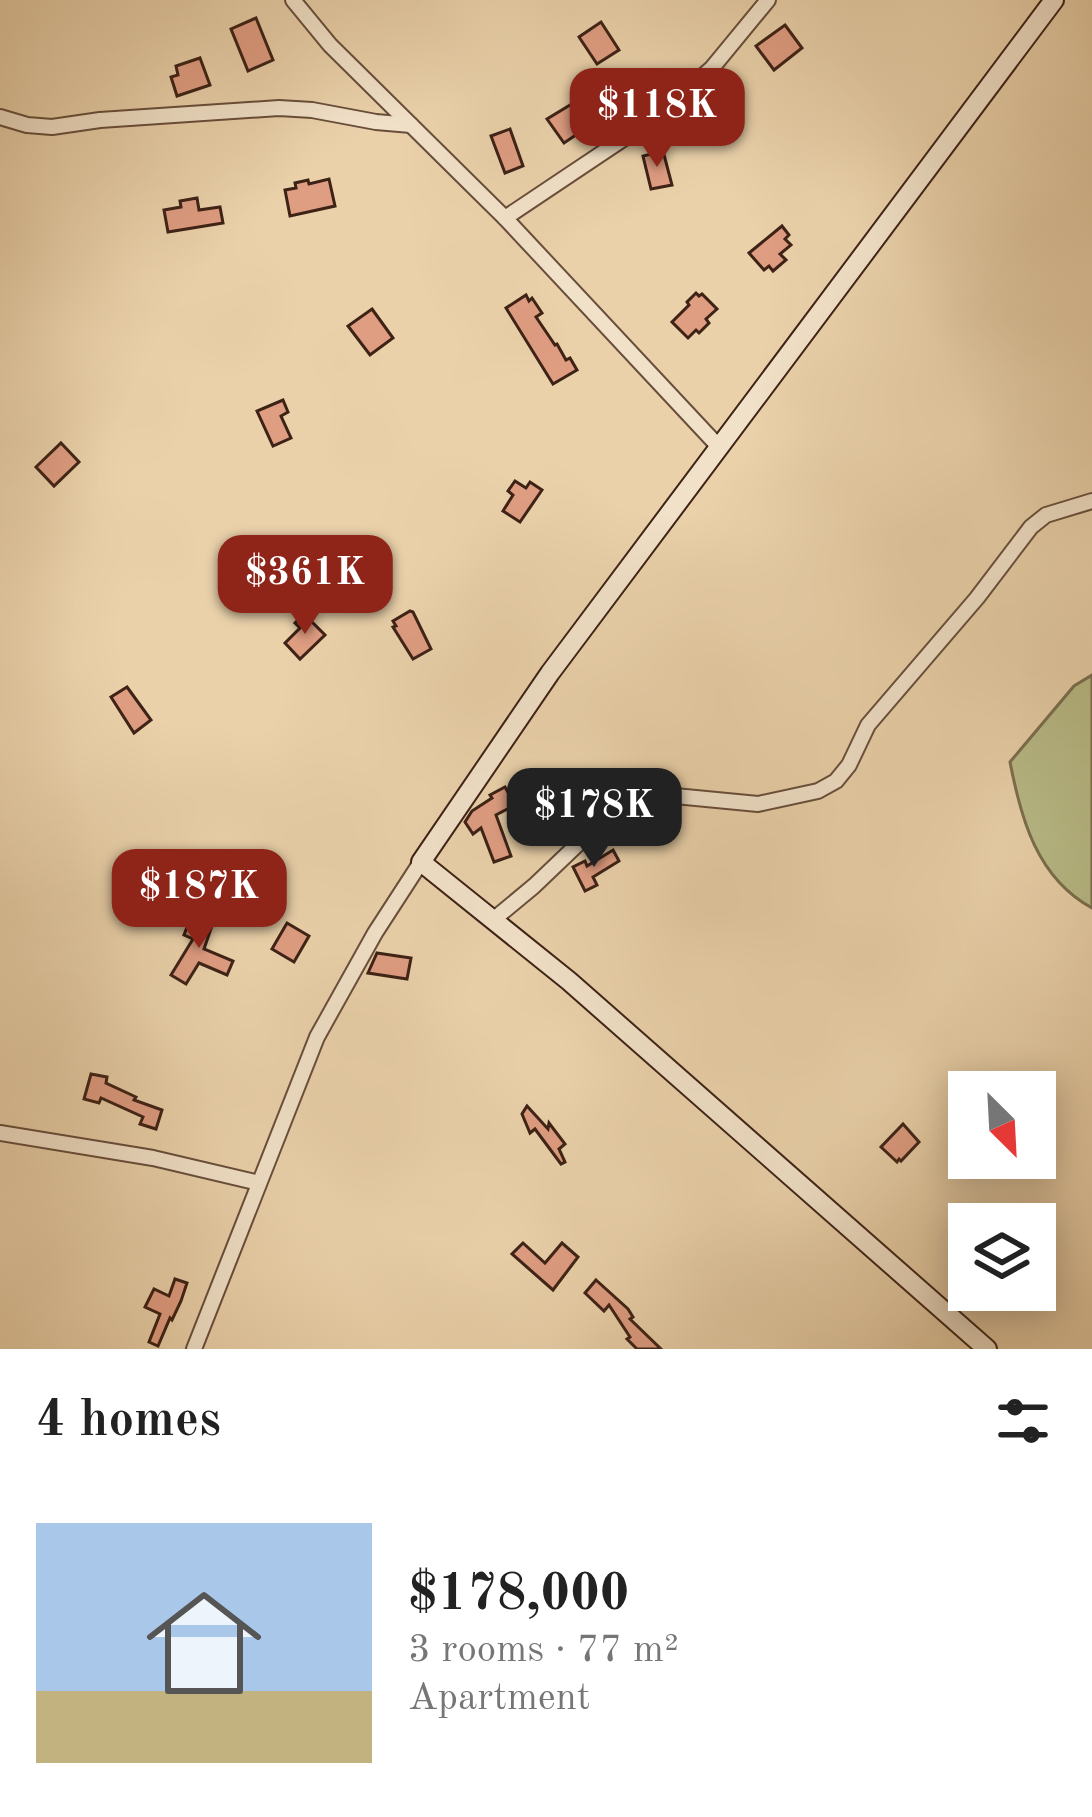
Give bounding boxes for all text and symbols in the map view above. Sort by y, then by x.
pin: $118K [573,68,741,170]
text: $118K [597,87,717,126]
pin: $361K [221,535,389,637]
text: $361K [245,554,365,593]
pin: $178K [510,768,678,870]
text: $178K [534,787,654,826]
pin: $187K [115,849,283,951]
text: $187K [139,868,259,907]
north arrow [948,1071,1056,1179]
map controls [948,1071,1056,1311]
button: layers [948,1203,1056,1311]
icon: filters [990,1388,1056,1454]
text: 4 homes [36,1396,221,1447]
text: $178,000 [408,1570,629,1621]
icon: home [132,1571,276,1715]
text: 3 rooms · 77 m² [408,1631,679,1670]
text: Apartment [408,1679,591,1718]

